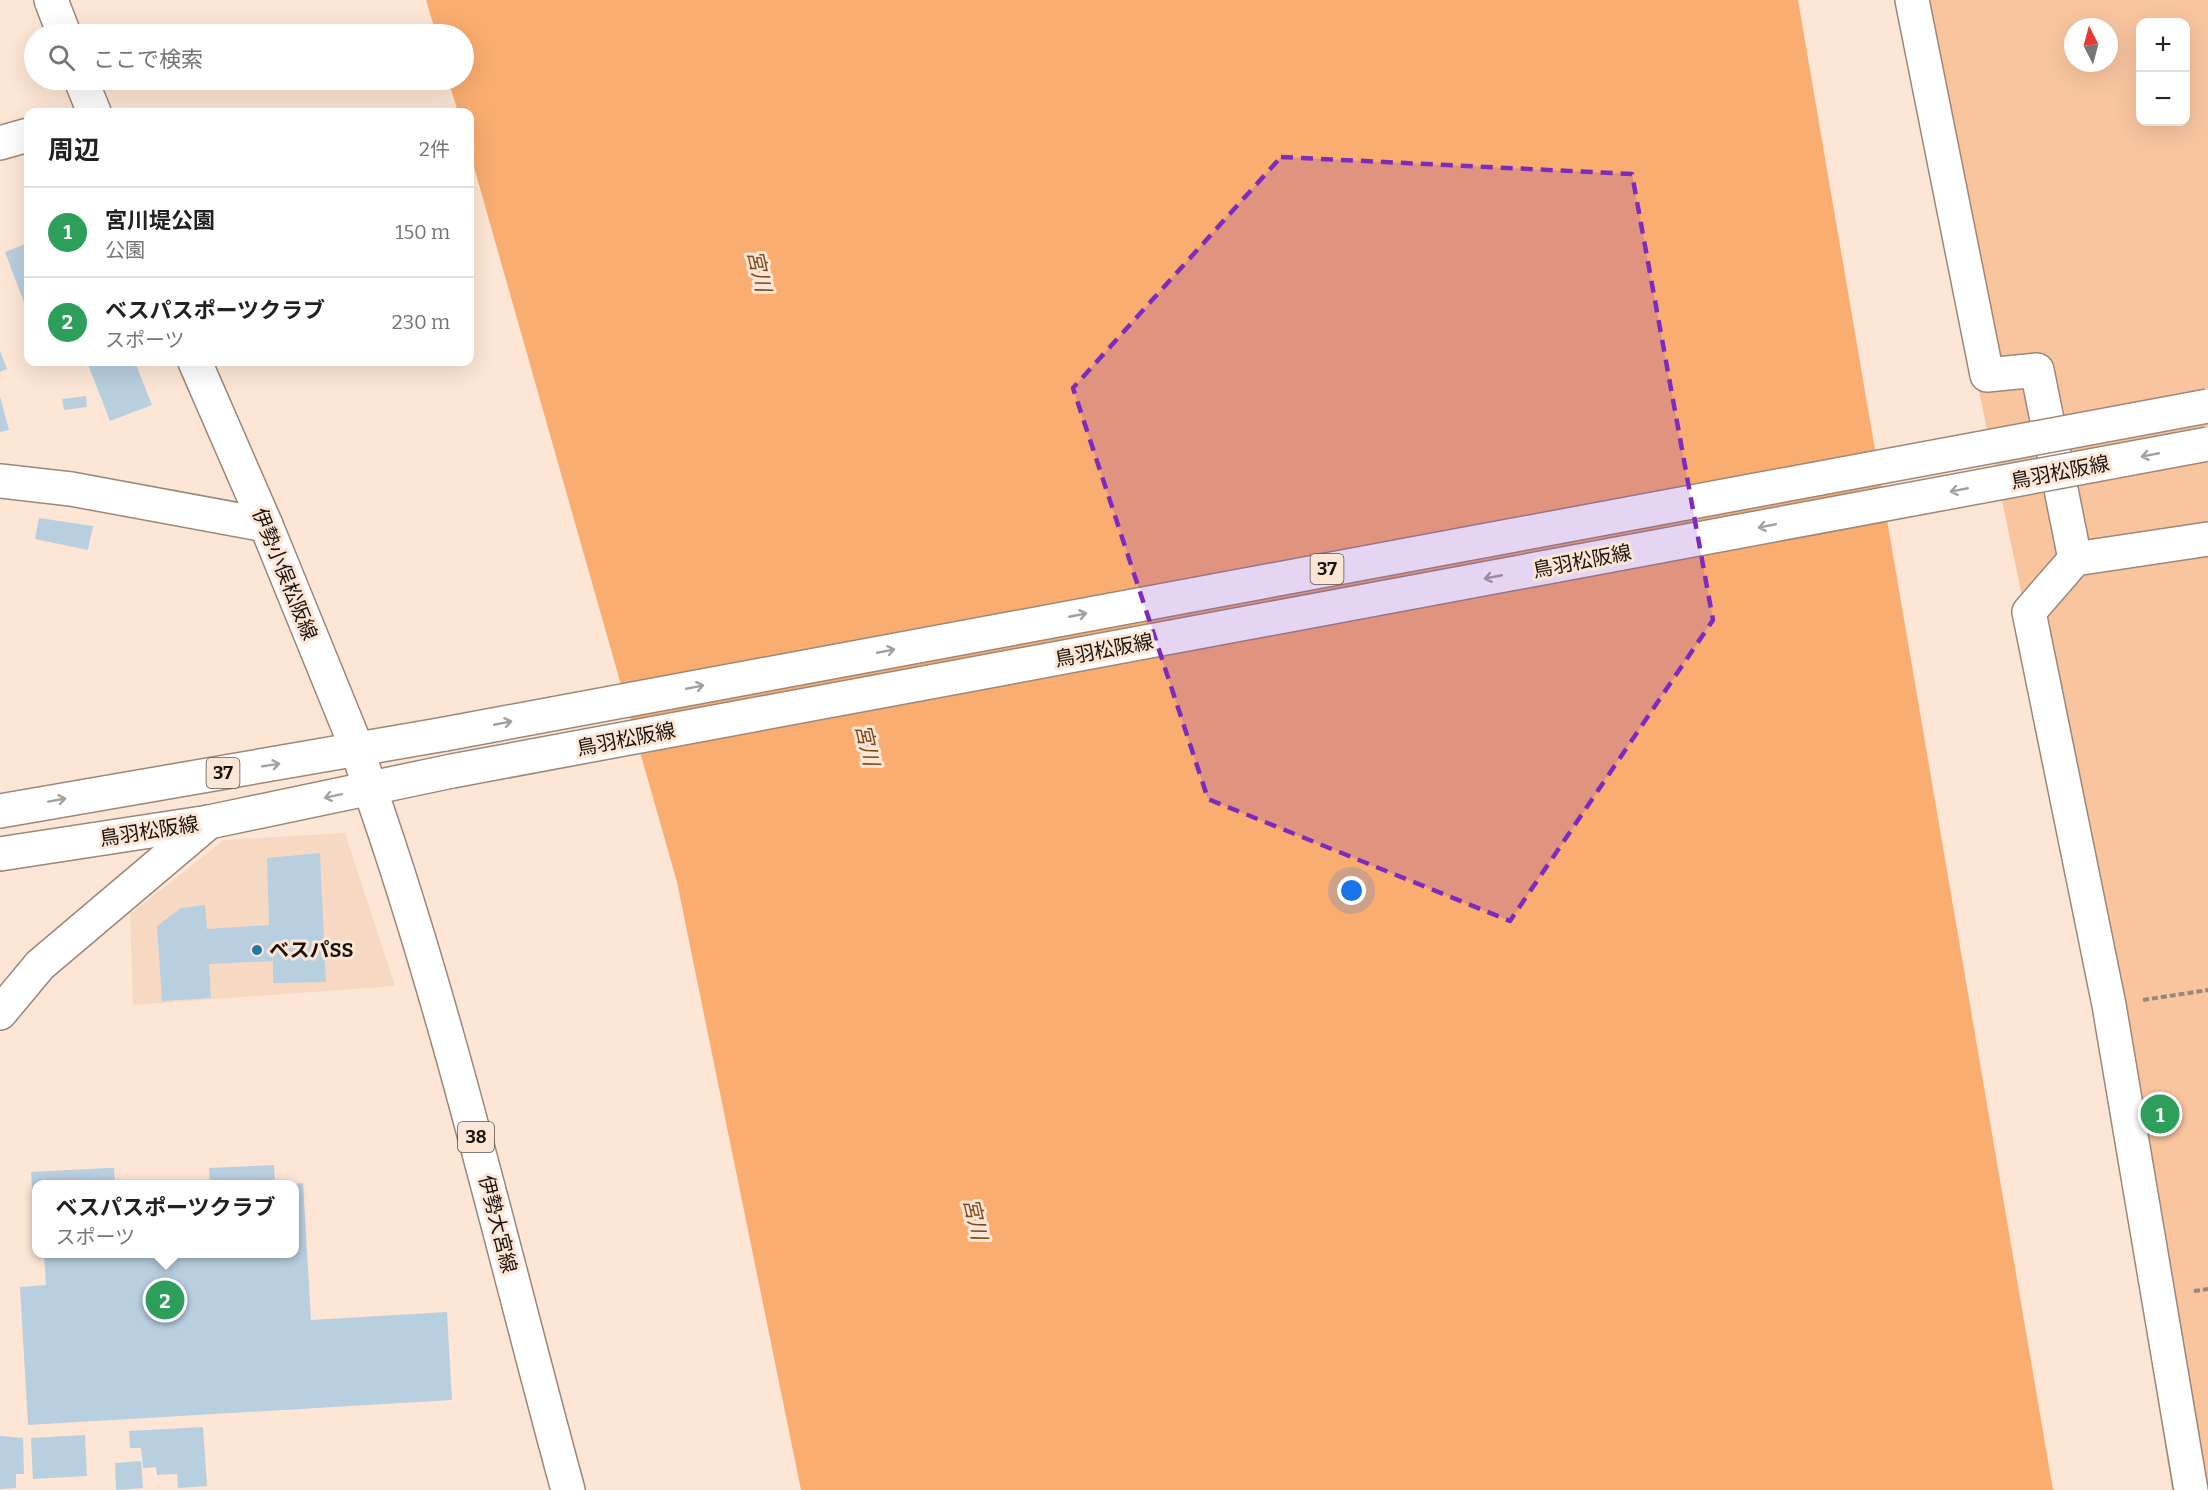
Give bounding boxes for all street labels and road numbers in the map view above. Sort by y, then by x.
street label: 鳥羽松阪線 [2009,451,2111,493]
street label: 伊勢小俣松阪線 [248,505,322,643]
street label: 鳥羽松阪線 [1531,540,1633,582]
road number: 37 [1310,554,1344,584]
street label: 鳥羽松阪線 [1053,629,1155,671]
street label: 鳥羽松阪線 [575,718,677,760]
road number: 37 [206,758,240,788]
street label: 鳥羽松阪線 [98,811,200,851]
road number: 38 [458,1122,494,1152]
street label: 伊勢大宮線 [474,1173,522,1275]

